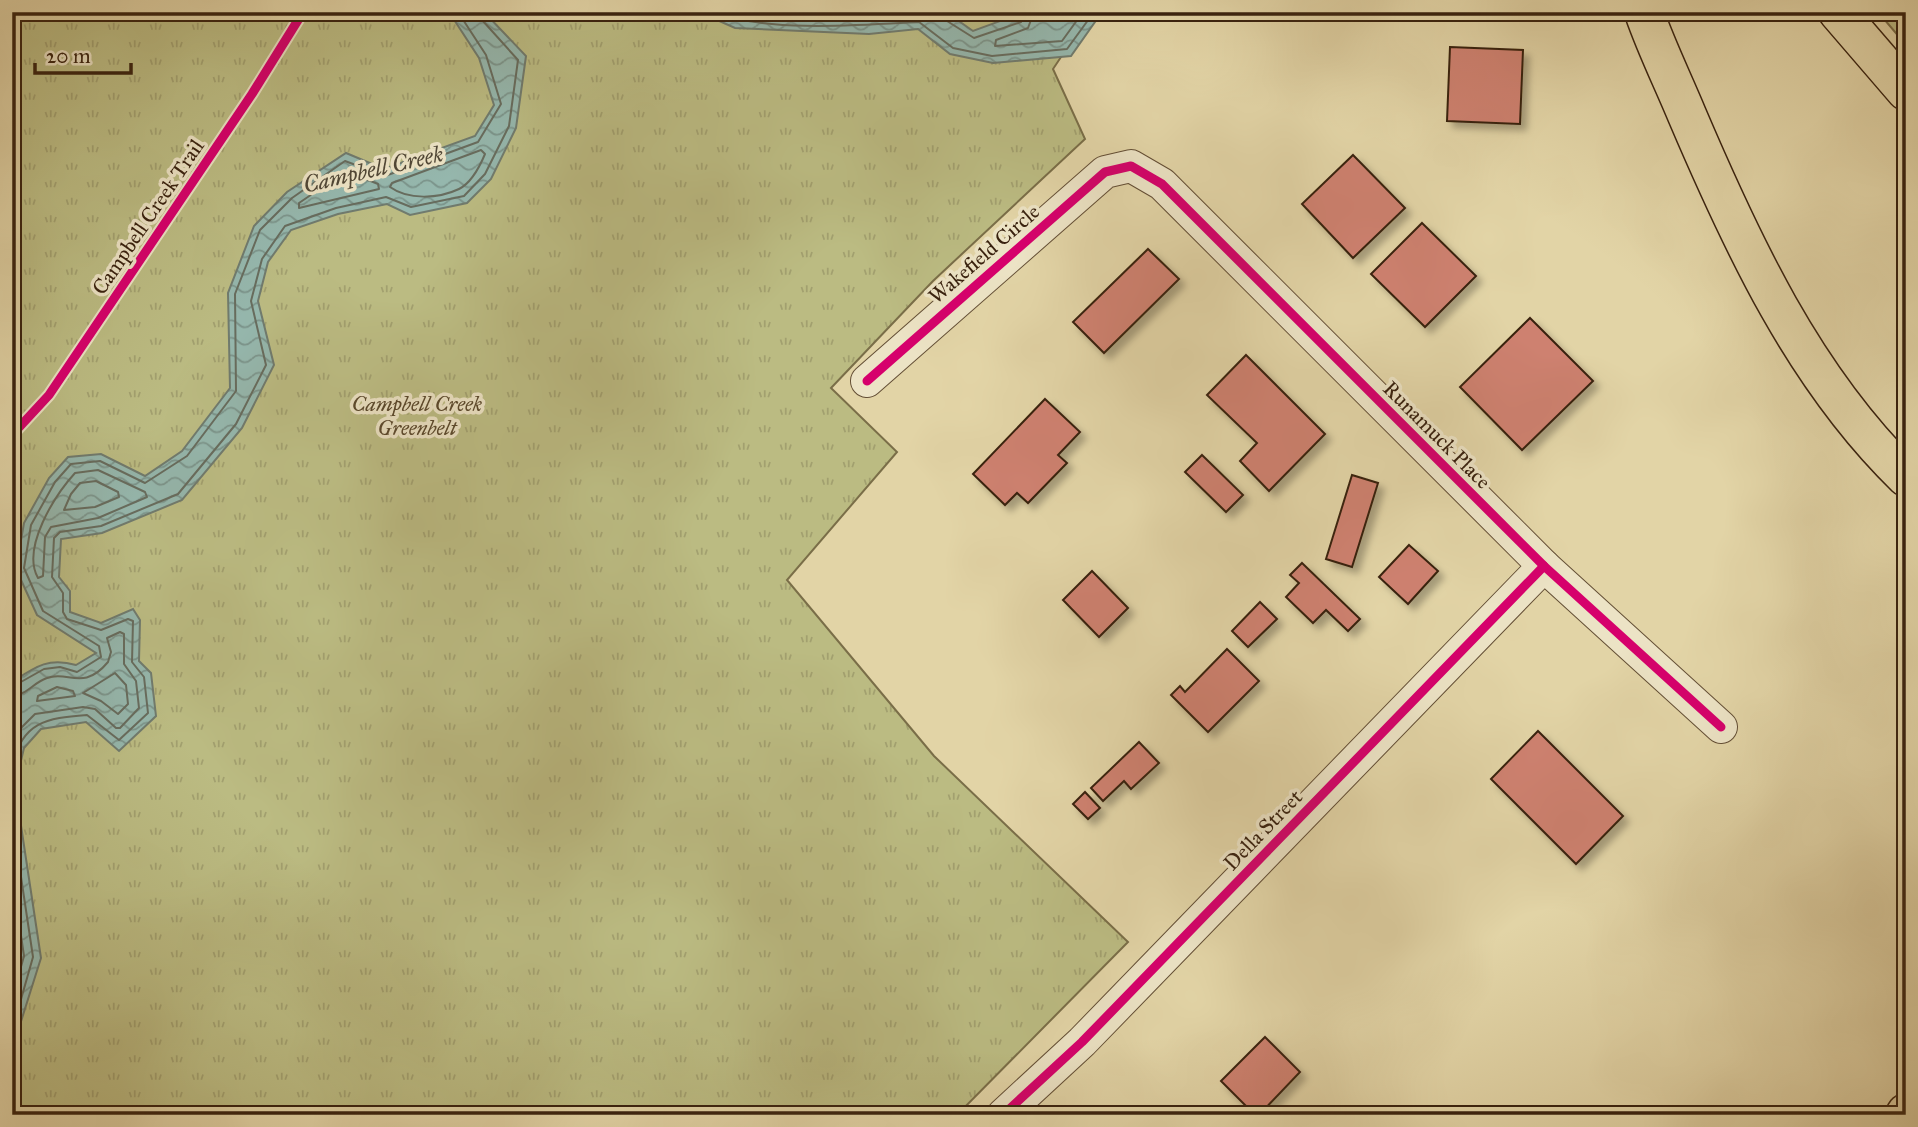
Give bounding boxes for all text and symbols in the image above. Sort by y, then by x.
scale bar [35,32,131,76]
text: 20 m [46,43,91,69]
street label: Campbell Creek Trail [86,134,210,300]
water label: Campbell Creek [300,139,446,200]
street label: Wakefield Circle [923,198,1045,309]
street label: Runamuck Place [1378,376,1497,495]
park label: Campbell Creek Greenbelt [352,391,483,441]
street label: Della Street [1218,784,1308,876]

